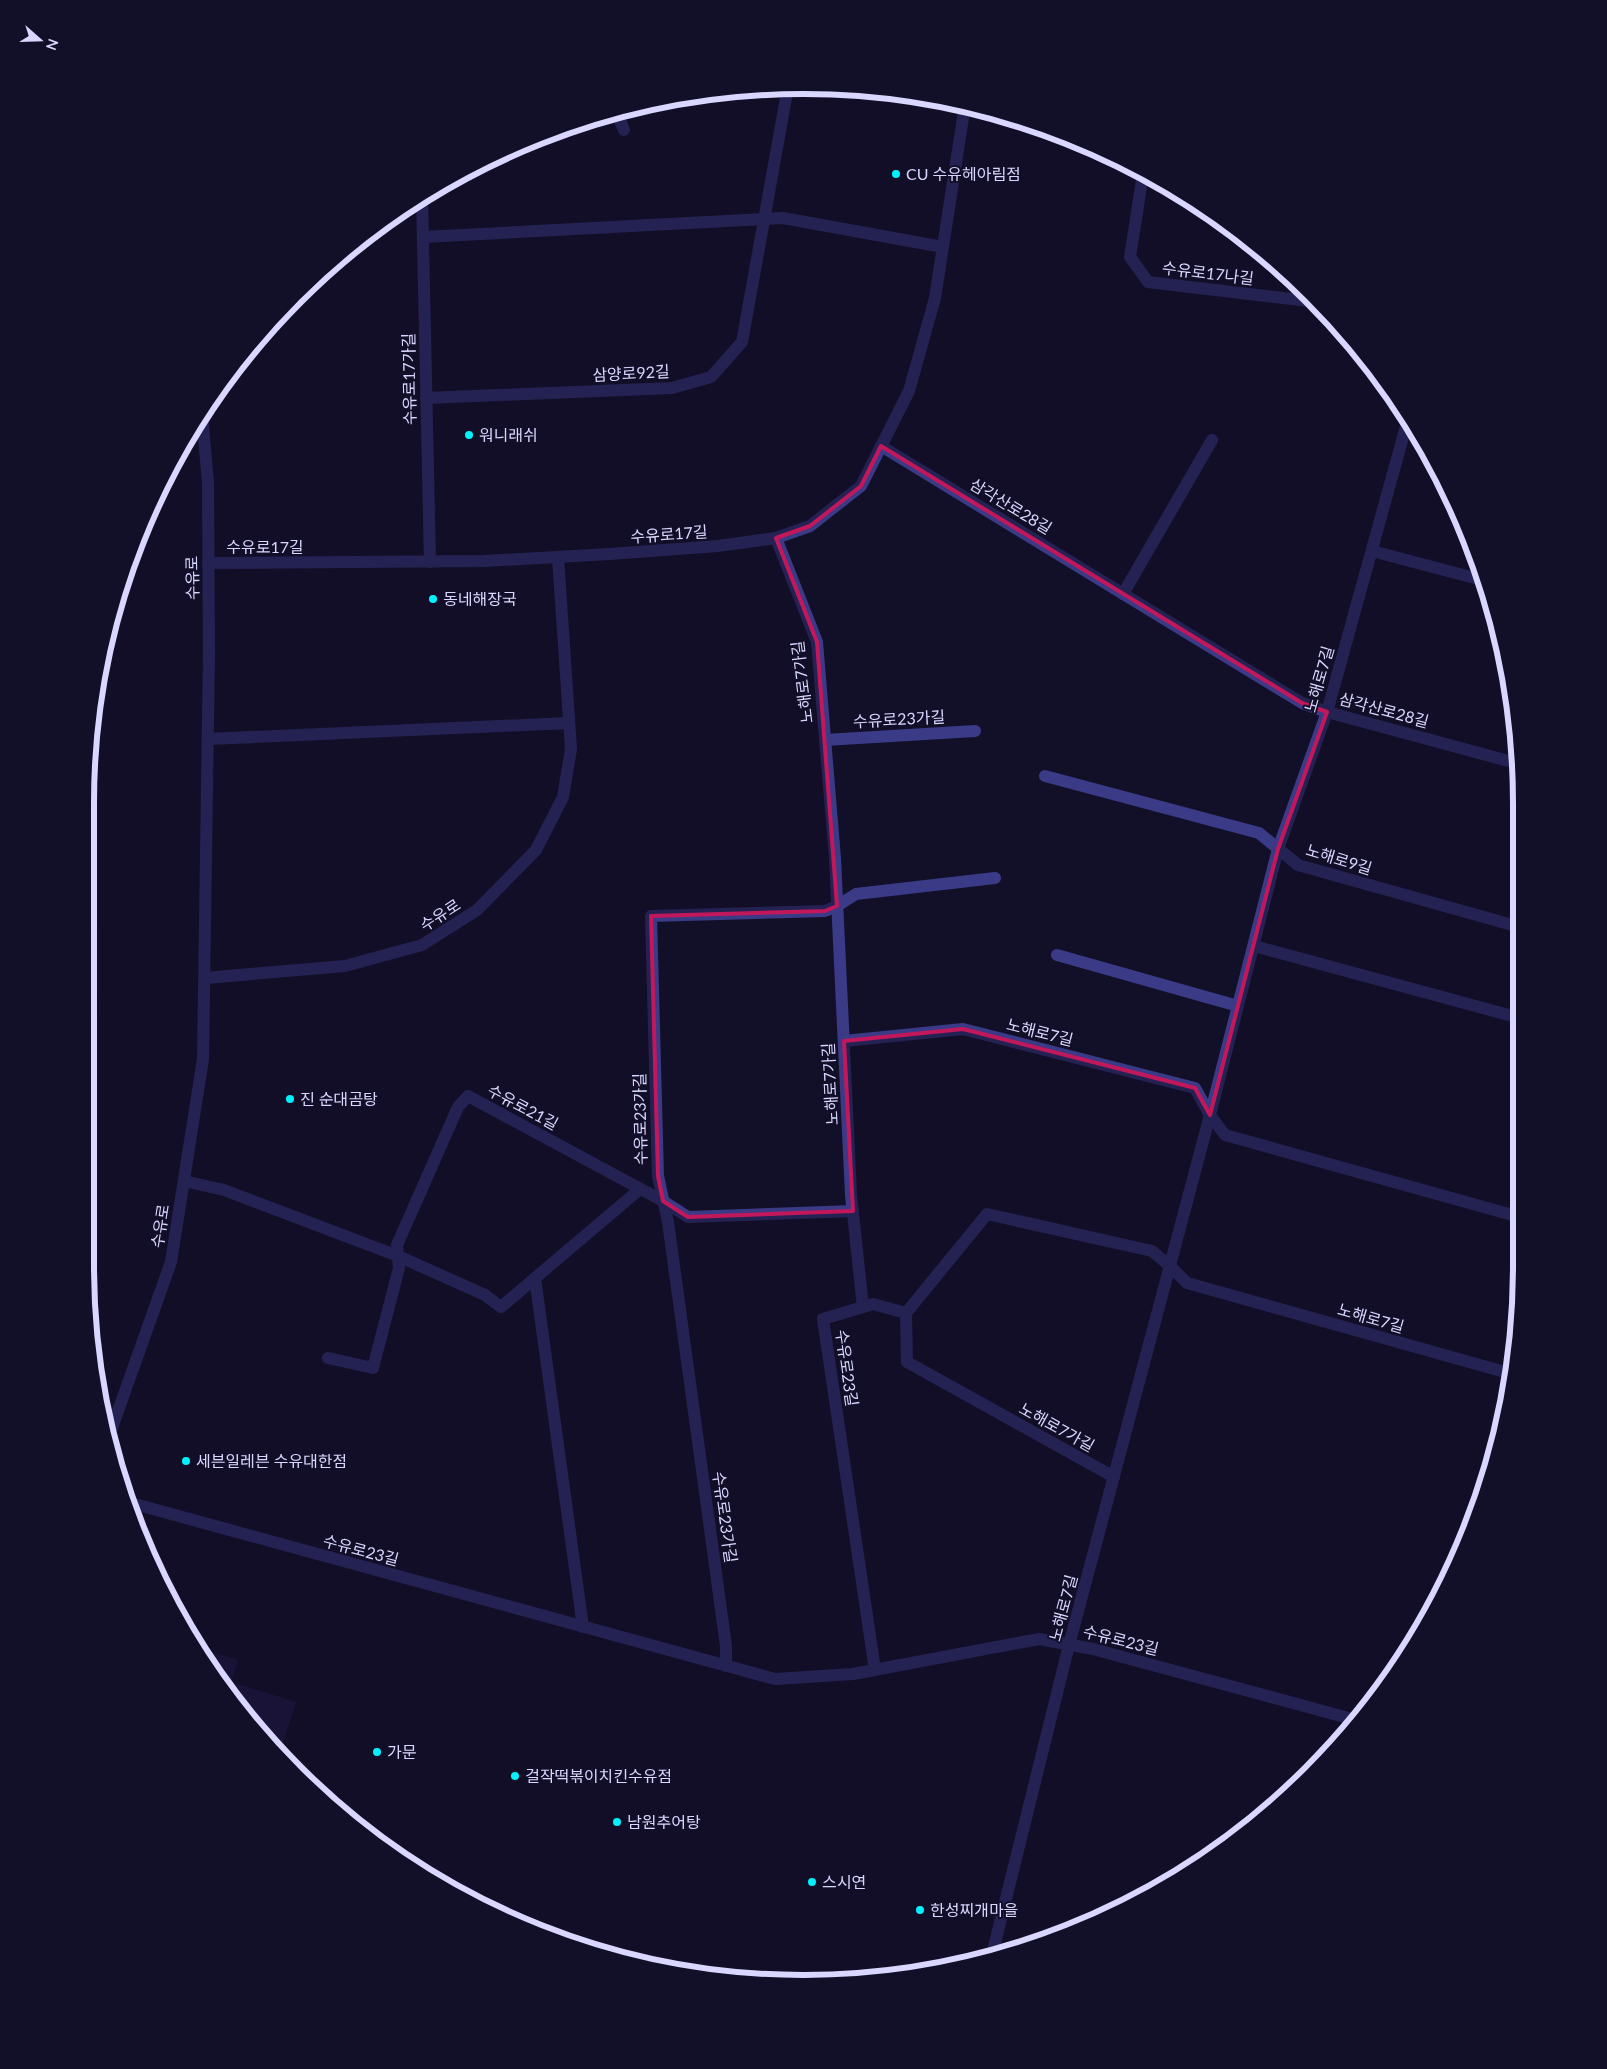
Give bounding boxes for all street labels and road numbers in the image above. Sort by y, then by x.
street label: 수유로17나길 [1161,257,1255,288]
street label: 수유로17가길 [398,333,419,425]
street label: 삼양로92길 [592,361,670,384]
street label: 삼각산로28길 [967,474,1056,537]
street label: 수유로17길 [630,521,708,546]
street label: 수유로17길 [226,537,304,556]
street label: 수유로 [182,555,201,600]
street label: 노해로7가길 [787,640,816,724]
street label: 노해로7길 [1300,643,1337,714]
street label: 삼각산로28길 [1337,688,1431,731]
street label: 수유로23가길 [852,707,945,730]
street label: 노해로9길 [1304,839,1375,878]
street label: 수유로 [416,894,464,935]
street label: 노해로7길 [1005,1014,1075,1049]
street label: 노해로7가길 [818,1042,841,1126]
street label: 수유로23가길 [629,1073,650,1165]
street label: 수유로21길 [485,1080,562,1133]
street label: 수유로 [147,1202,172,1249]
street label: 노해로7길 [1336,1299,1407,1336]
street label: 수유로23길 [833,1328,862,1408]
street label: 노해로7가길 [1016,1398,1098,1455]
street label: 수유로23가길 [710,1470,741,1564]
street label: 수유로23길 [321,1530,401,1569]
street label: 노해로7길 [1045,1572,1081,1643]
street label: 수유로23길 [1081,1621,1161,1658]

